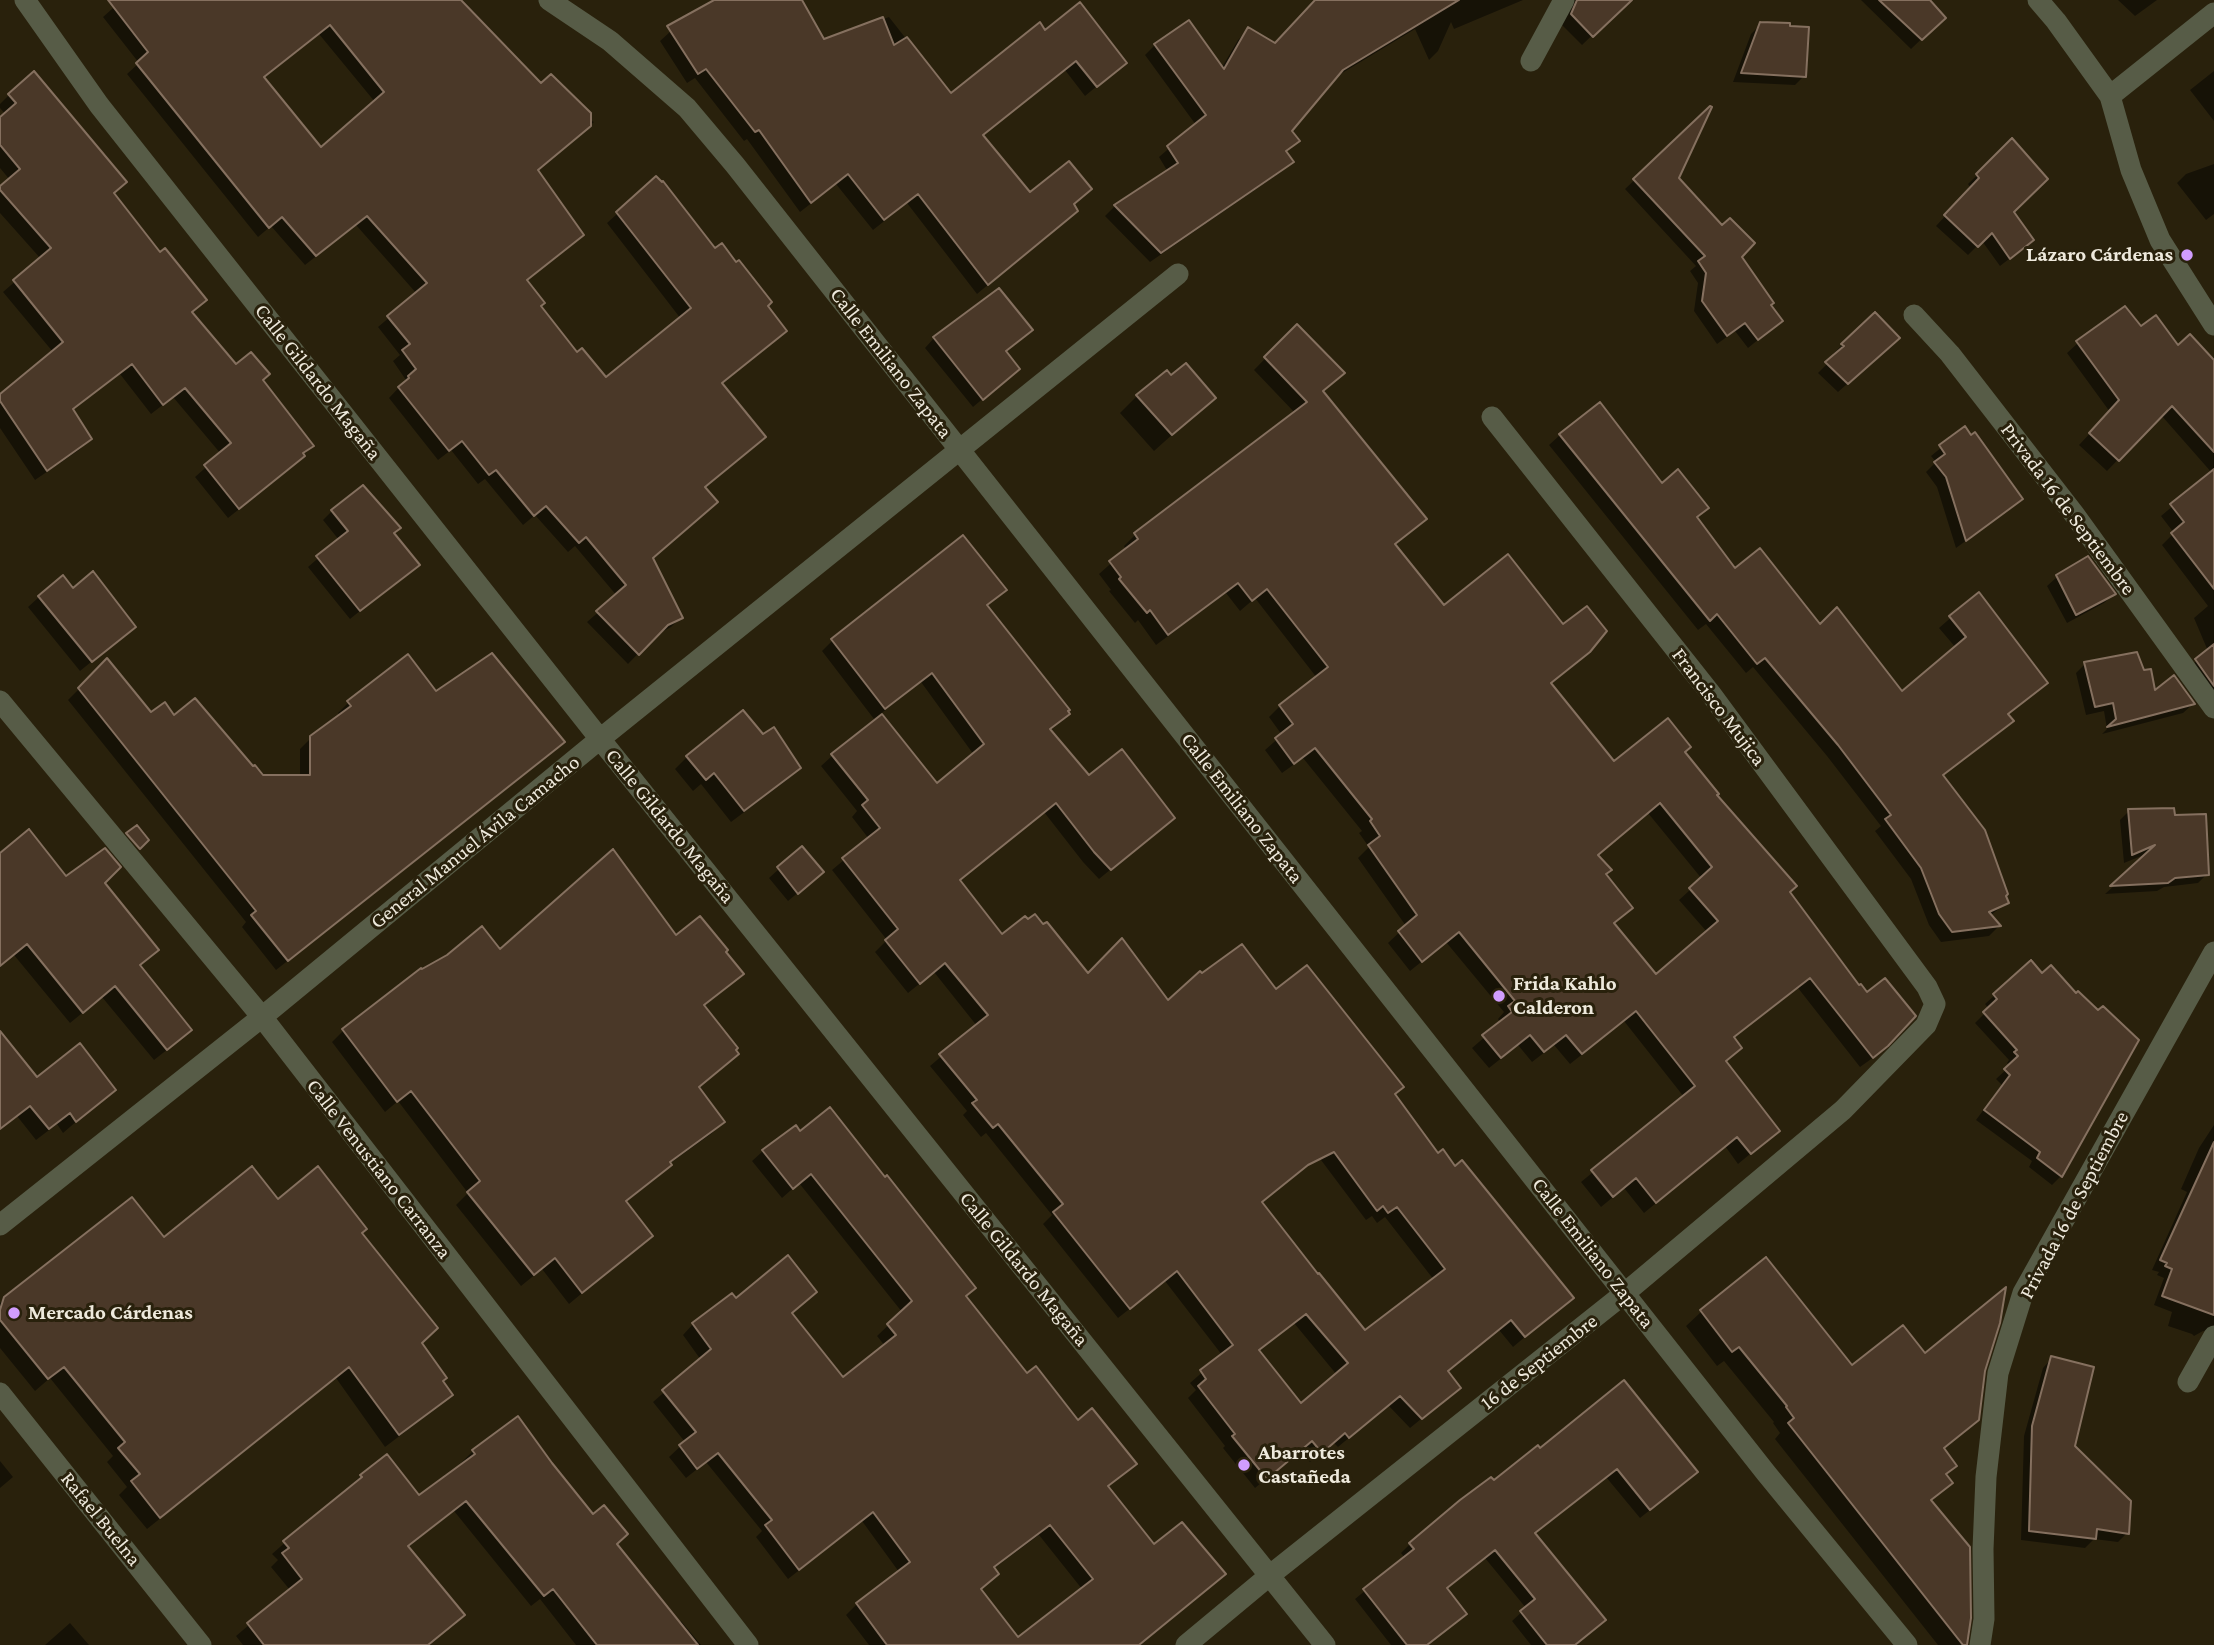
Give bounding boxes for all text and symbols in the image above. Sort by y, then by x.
place label: Lázaro Cárdenas [2026,242,2173,268]
marker: Lázaro Cárdenas [2179,247,2195,263]
street label: Calle Emiliano Zapata [824,283,958,443]
street label: Calle Gildardo Magaña [249,299,387,465]
street label: Privada 16 de Septiembre [1995,418,2141,600]
street label: Francisco Mujica [1666,643,1772,771]
street label: Calle Emiliano Zapata [1175,728,1309,888]
street label: Calle Gildardo Magaña [600,744,740,908]
street label: General Manuel Ávila Camacho [365,750,585,934]
place label: Frida Kahlo Calderon [1513,971,1617,1021]
marker: Frida Kahlo Calderon [1491,988,1507,1004]
street label: Calle Venustiano Carranza [301,1074,457,1264]
street label: Privada 16 de Septiembre [2014,1107,2134,1303]
street label: Calle Emiliano Zapata [1526,1173,1660,1333]
street label: Calle Gildardo Magaña [954,1187,1094,1351]
place label: Mercado Cárdenas [28,1300,193,1326]
marker: Mercado Cárdenas [6,1305,22,1321]
street label: 16 de Septiembre [1476,1309,1602,1415]
place label: Abarrotes Castañeda [1258,1440,1351,1490]
marker: Abarrotes Castañeda [1236,1457,1252,1473]
street label: Rafael Buelna [55,1467,147,1571]

